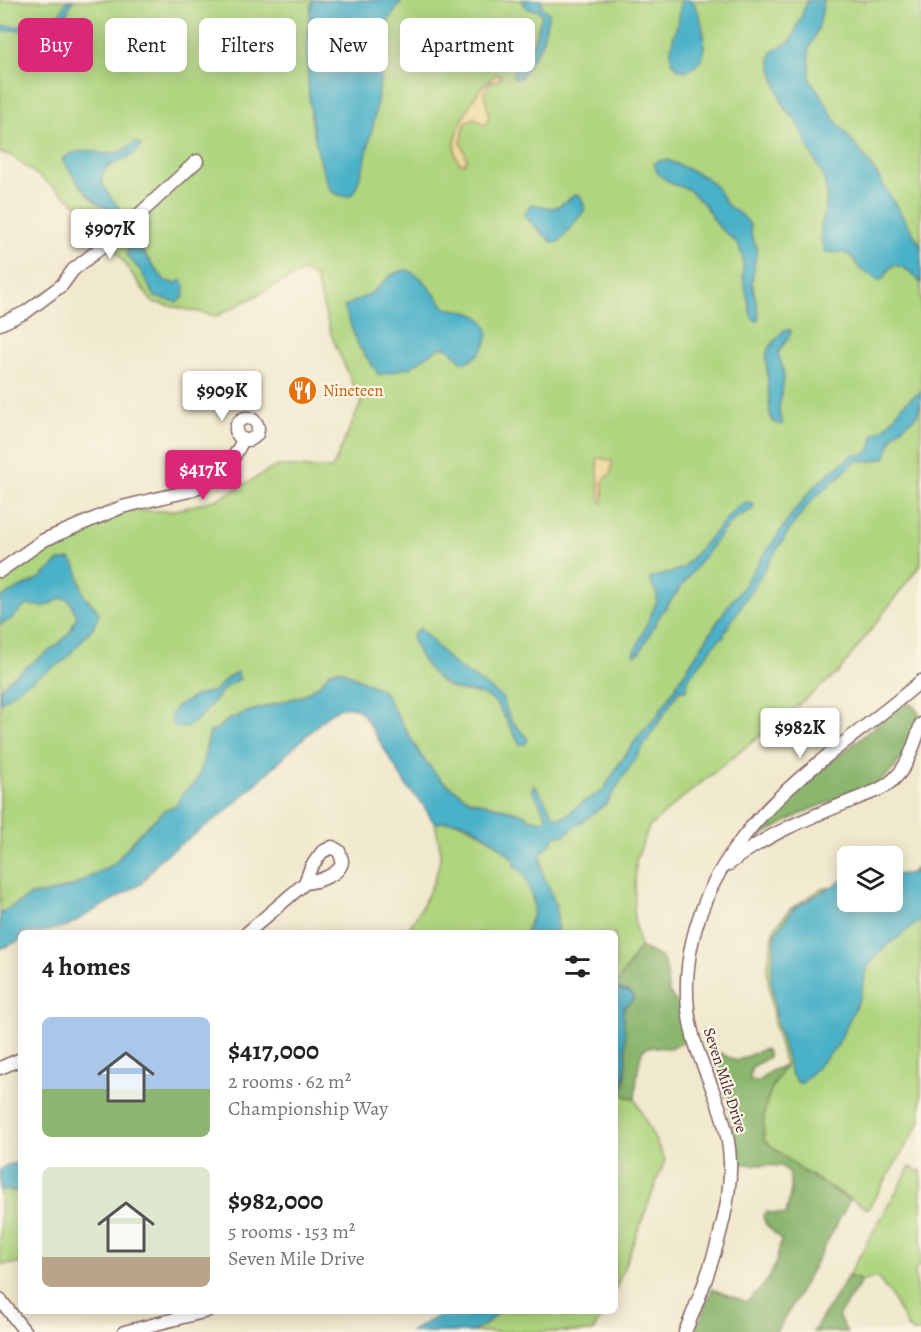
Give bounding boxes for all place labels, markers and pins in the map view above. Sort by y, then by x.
pin: $907K [68,209,152,260]
pin: $909K [180,371,264,422]
restaurant icon: Nineteen [286,374,318,406]
place label: Nineteen [323,380,383,402]
pin: $417K [161,450,245,501]
pin: $982K [758,708,842,759]

